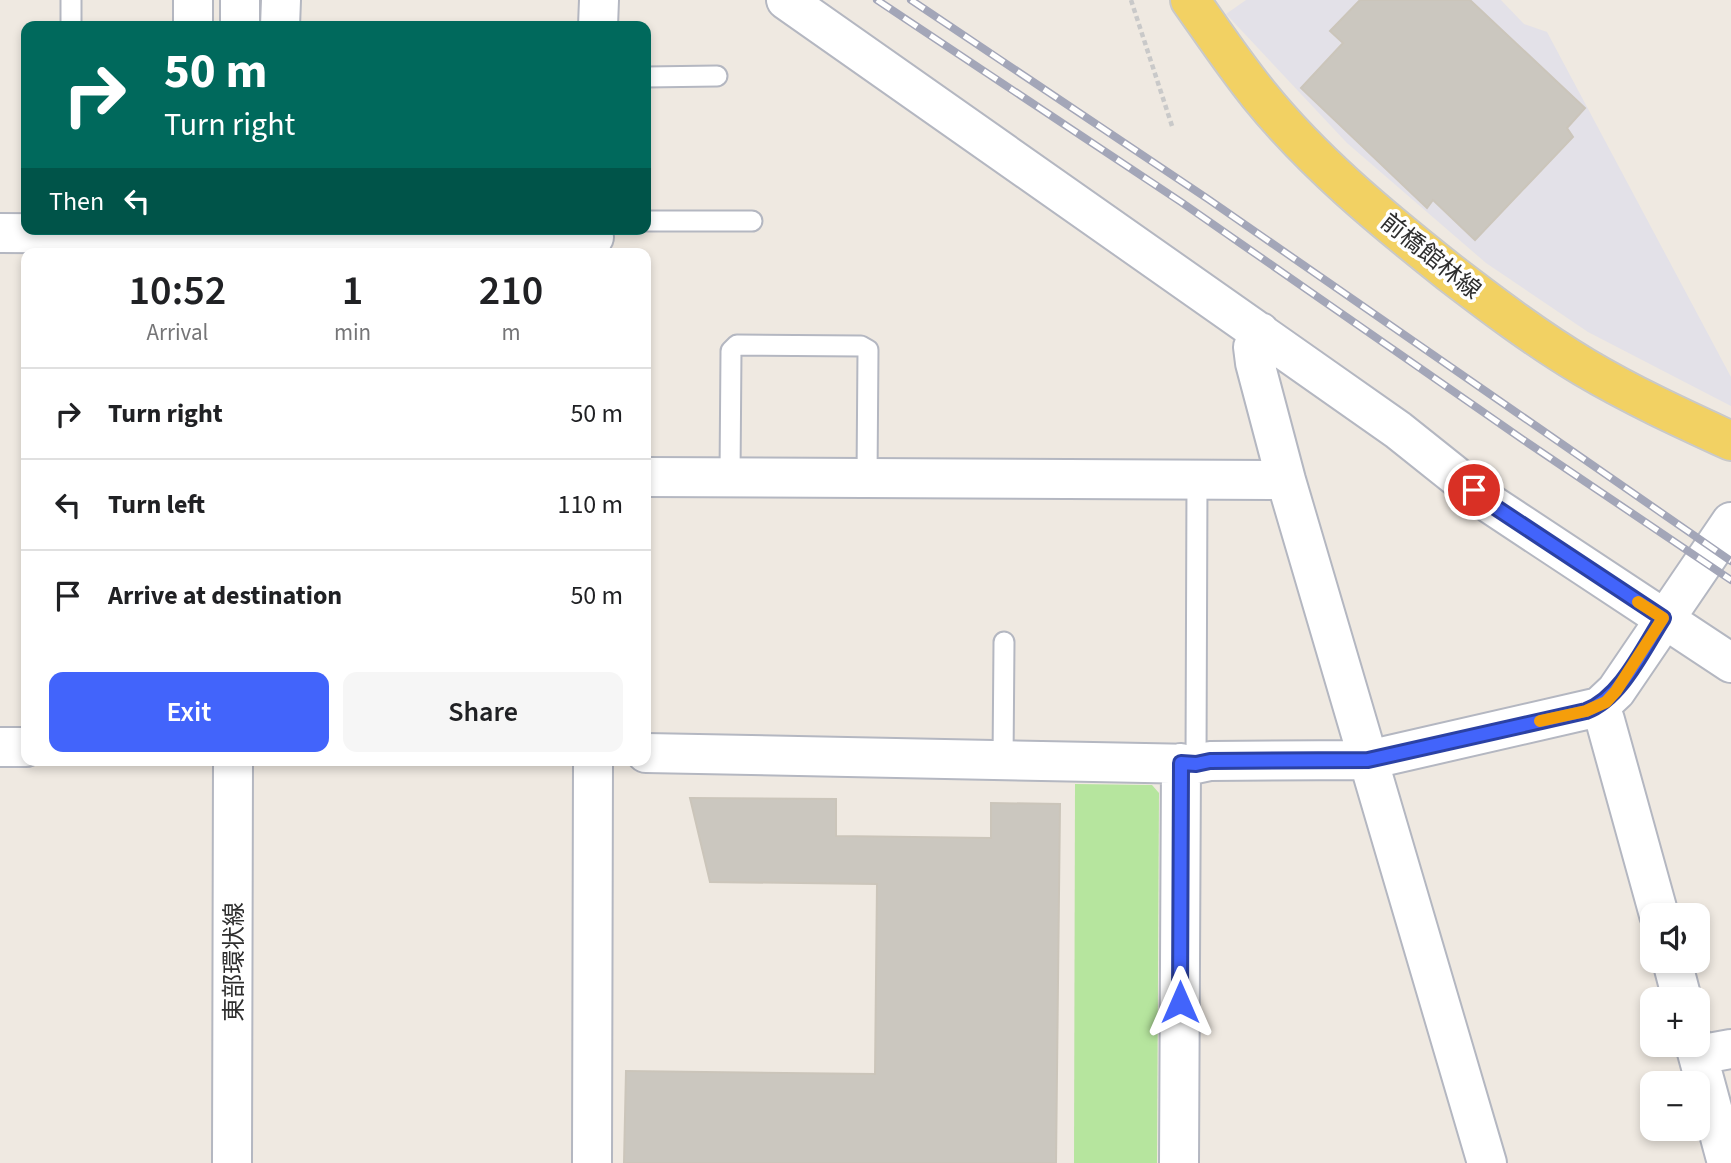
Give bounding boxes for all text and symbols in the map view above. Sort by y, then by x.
text: 50 m [164,37,268,107]
icon: right [49,49,140,140]
text: Turn right [164,102,295,148]
icon: left [118,182,156,220]
text: Then [49,183,104,220]
street label: 前橋館林線 [1373,205,1488,308]
text: 10:52 [129,261,226,321]
text: 1 [342,261,363,321]
text: 210 [479,261,543,321]
text: Arrival [147,316,208,349]
text: min [334,316,371,349]
text: m [502,316,521,349]
icon: right [49,395,87,433]
text: Turn right [108,395,223,432]
text: 50 m [570,395,623,432]
pin [1444,460,1504,520]
icon: arrive [1455,471,1493,509]
icon: left [49,486,87,524]
text: Turn left [108,486,205,523]
text: 110 m [557,486,623,523]
icon: arrive [49,577,87,615]
text: Arrive at destination [108,577,342,614]
text: 50 m [570,577,623,614]
button: Exit [49,672,329,752]
button: Share [343,672,623,752]
street label: 東部環状線 [217,902,252,1022]
map controls [1640,903,1710,1141]
button: sound [1640,903,1710,973]
position arrow [1143,965,1217,1039]
button: + [1640,987,1710,1057]
button: − [1640,1071,1710,1141]

